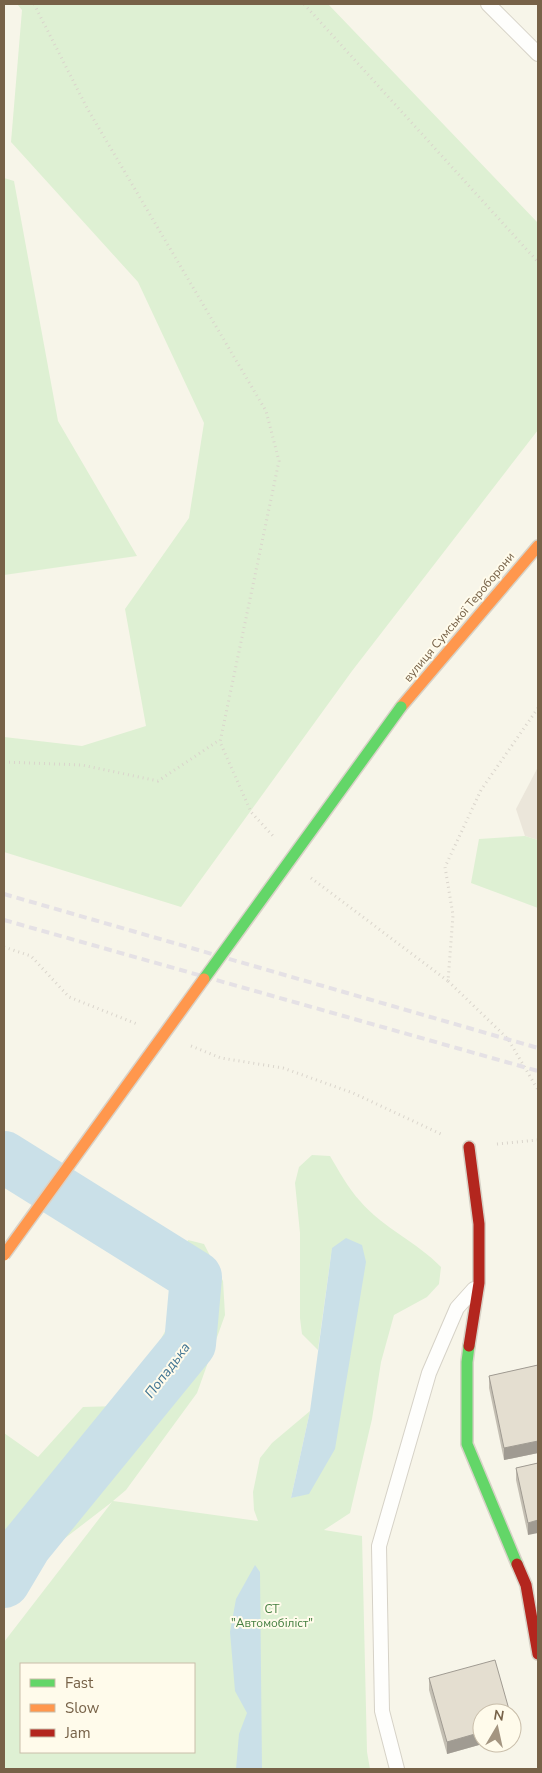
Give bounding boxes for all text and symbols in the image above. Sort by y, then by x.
street label: вулиця Сумської Тероборони [400,549,518,685]
water label: Попадька [140,1339,195,1402]
park label: СТ "Автомобіліст" [231,1601,313,1631]
legend [20,1663,195,1753]
text: Fast [65,1673,94,1693]
text: Slow [65,1698,100,1718]
north arrow [472,1703,522,1753]
text: N [492,1705,506,1726]
text: Jam [64,1723,91,1743]

